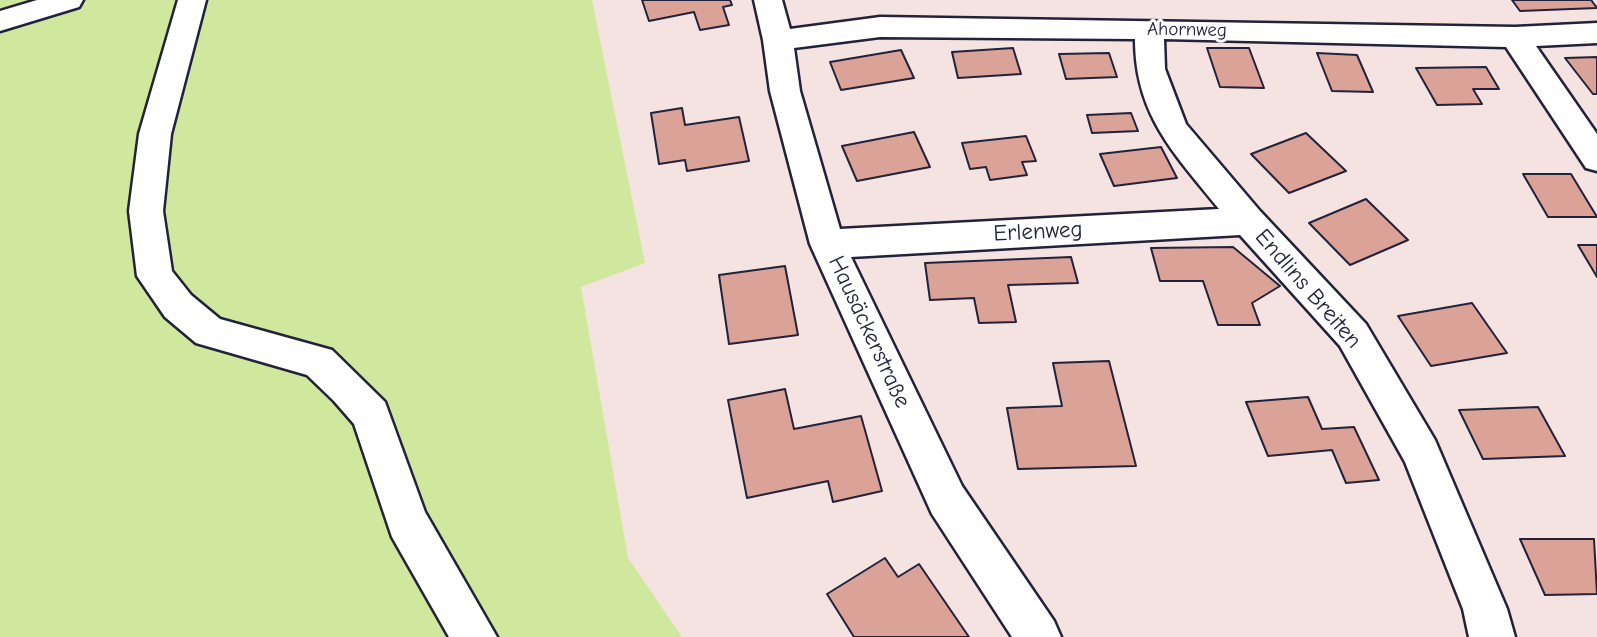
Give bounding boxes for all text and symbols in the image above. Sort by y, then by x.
street label: Ahornweg [1147,18,1227,42]
street label: Erlenweg [993,216,1083,248]
street label: Endlins Breiten [1249,224,1367,354]
street label: Hausäckerstraße [822,252,916,412]

